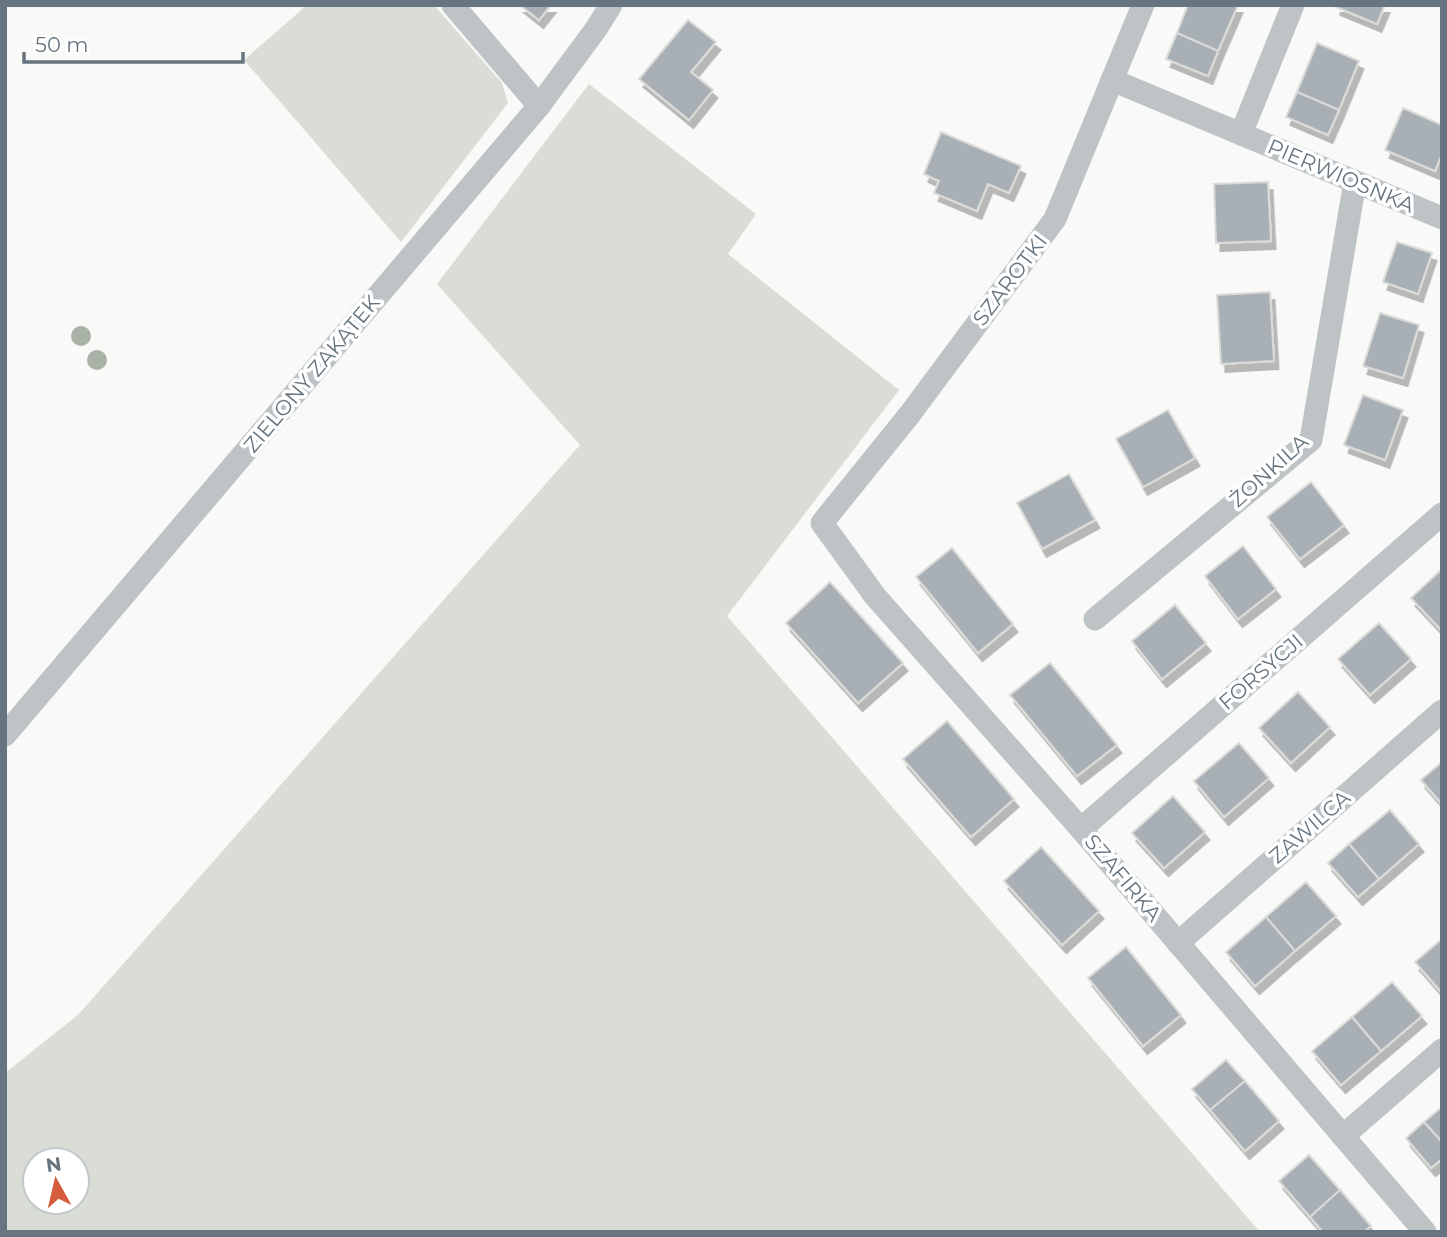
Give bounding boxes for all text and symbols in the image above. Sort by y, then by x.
scale bar [24,21,243,65]
text: 50 m [35,32,89,57]
street label: PIERWIOSNKA [1264,133,1419,218]
street label: SZAROTKI [967,229,1052,330]
street label: ZIELONY ZAKĄTEK [238,290,385,457]
street label: ŻONKILA [1224,428,1314,512]
street label: FORSYCJI [1214,628,1308,715]
street label: ZAWILCA [1264,784,1356,869]
street label: SZAFIRKA [1080,829,1168,927]
north arrow [21,1146,91,1216]
text: N [44,1152,63,1177]

